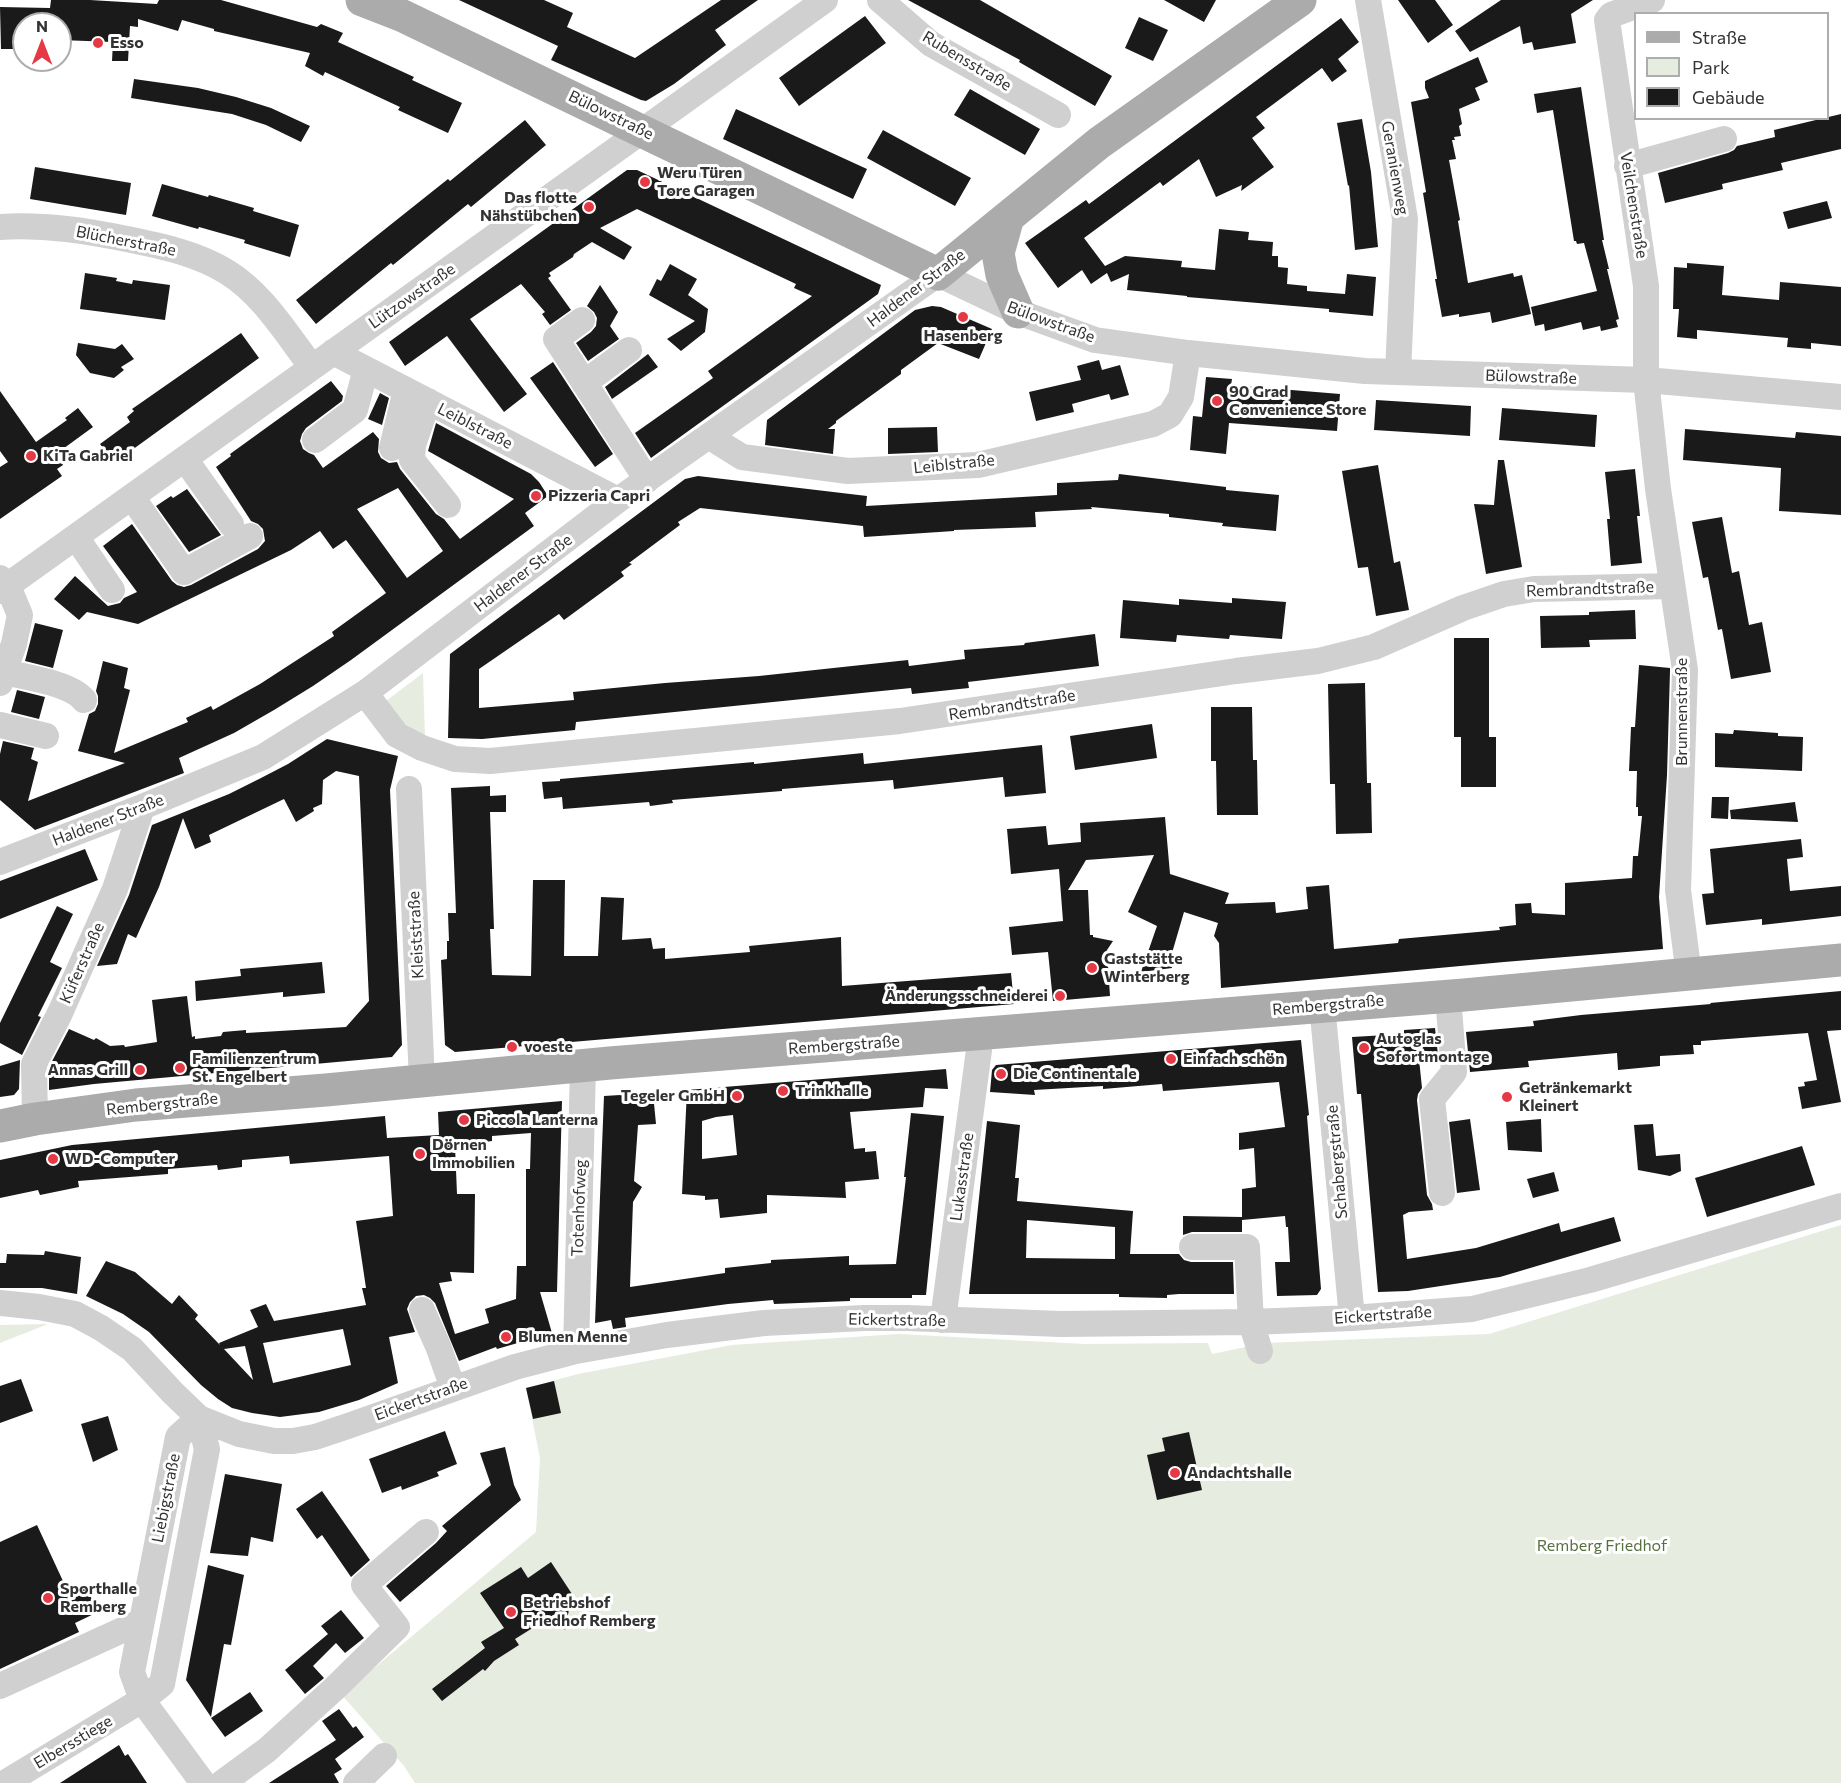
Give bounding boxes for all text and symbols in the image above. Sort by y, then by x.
north arrow [12,12,72,72]
legend [1634,12,1829,120]
text: N [36,16,48,35]
text: Straße [1692,26,1747,48]
street label: Rubensstraße [919,27,1015,95]
place label: Esso [110,33,144,53]
marker: Esso [91,36,105,50]
text: Park [1692,56,1730,78]
street label: Bülowstraße [565,86,657,144]
text: Gebäude [1692,86,1765,108]
street label: Geranienweg [1377,120,1413,216]
street label: Veilchenstraße [1616,150,1652,260]
place label: Weru Türen Tore Garagen [657,163,755,201]
marker: Weru Türen Tore Garagen [638,175,652,189]
place label: Das flotte Nähstübchen [480,188,577,226]
marker: Das flotte Nähstübchen [582,200,596,214]
street label: Blücherstraße [74,222,178,260]
street label: Haldener Straße [863,245,969,331]
street label: Lützowstraße [365,259,459,333]
street label: Bülowstraße [1005,297,1097,347]
marker: Hasenberg [956,310,970,324]
place label: Hasenberg [924,326,1002,346]
street label: Bülowstraße [1485,366,1577,388]
place label: 90 Grad Convenience Store [1229,382,1366,420]
marker: 90 Grad Convenience Store [1210,394,1224,408]
street label: Leiblstraße [434,399,516,453]
place label: KiTa Gabriel [43,446,133,466]
marker: KiTa Gabriel [24,449,38,463]
street label: Leiblstraße [912,450,996,478]
place label: Pizzeria Capri [548,486,650,506]
marker: Pizzeria Capri [529,489,543,503]
street label: Haldener Straße [470,530,576,616]
street label: Rembrandtstraße [1526,577,1654,601]
street label: Brunnenstraße [1672,658,1692,766]
street label: Rembrandtstraße [947,685,1077,725]
street label: Haldener Straße [50,790,166,850]
street label: Kleiststraße [404,891,428,979]
street label: Küferstraße [56,920,108,1006]
place label: Gaststätte Winterberg [1104,949,1189,987]
marker: Gaststätte Winterberg [1085,961,1099,975]
place label: Änderungsschneiderei [885,986,1048,1006]
marker: Änderungsschneiderei [1053,989,1067,1003]
street label: Rembergstraße [1271,991,1385,1019]
place label: Autoglas Sofortmontage [1376,1029,1489,1067]
street label: Rembergstraße [787,1032,901,1058]
place label: voeste [524,1037,573,1057]
marker: voeste [505,1040,519,1054]
marker: Autoglas Sofortmontage [1357,1041,1371,1055]
place label: Familienzentrum St. Engelbert [192,1049,317,1087]
place label: Einfach schön [1183,1049,1284,1069]
marker: Einfach schön [1164,1052,1178,1066]
place label: Annas Grill [48,1060,128,1080]
marker: Familienzentrum St. Engelbert [173,1061,187,1075]
marker: Annas Grill [133,1063,147,1077]
place label: Die Continentale [1013,1064,1137,1084]
marker: Die Continentale [994,1067,1008,1081]
place label: Getränkemarkt Kleinert [1519,1078,1632,1116]
place label: Trinkhalle [795,1081,869,1101]
marker: Trinkhalle [776,1084,790,1098]
place label: Tegeler GmbH [621,1086,725,1106]
street label: Rembergstraße [105,1089,219,1119]
marker: Tegeler GmbH [730,1089,744,1103]
marker: Getränkemarkt Kleinert [1500,1090,1514,1104]
street label: Schabergstraße [1322,1104,1352,1220]
place label: Piccola Lanterna [476,1110,598,1130]
marker: Piccola Lanterna [457,1113,471,1127]
street label: Lukasstraße [946,1132,978,1222]
place label: Dörnen Immobilien [432,1135,515,1173]
marker: Dörnen Immobilien [413,1147,427,1161]
place label: WD-Computer [65,1149,175,1169]
marker: WD-Computer [46,1152,60,1166]
street label: Totenhofweg [568,1159,590,1257]
street label: Eickertstraße [1334,1302,1432,1328]
street label: Eickertstraße [848,1310,946,1330]
place label: Blumen Menne [518,1327,627,1347]
marker: Blumen Menne [499,1330,513,1344]
street label: Eickertstraße [372,1373,470,1425]
street label: Liebigstraße [148,1452,184,1544]
place label: Andachtshalle [1187,1463,1292,1483]
marker: Andachtshalle [1168,1466,1182,1480]
park label: Remberg Friedhof [1537,1536,1667,1556]
place label: Sporthalle Remberg [60,1579,137,1617]
marker: Sporthalle Remberg [41,1591,55,1605]
place label: Betriebshof Friedhof Remberg [523,1593,655,1631]
marker: Betriebshof Friedhof Remberg [504,1605,518,1619]
street label: Elbersstiege [30,1711,116,1773]

